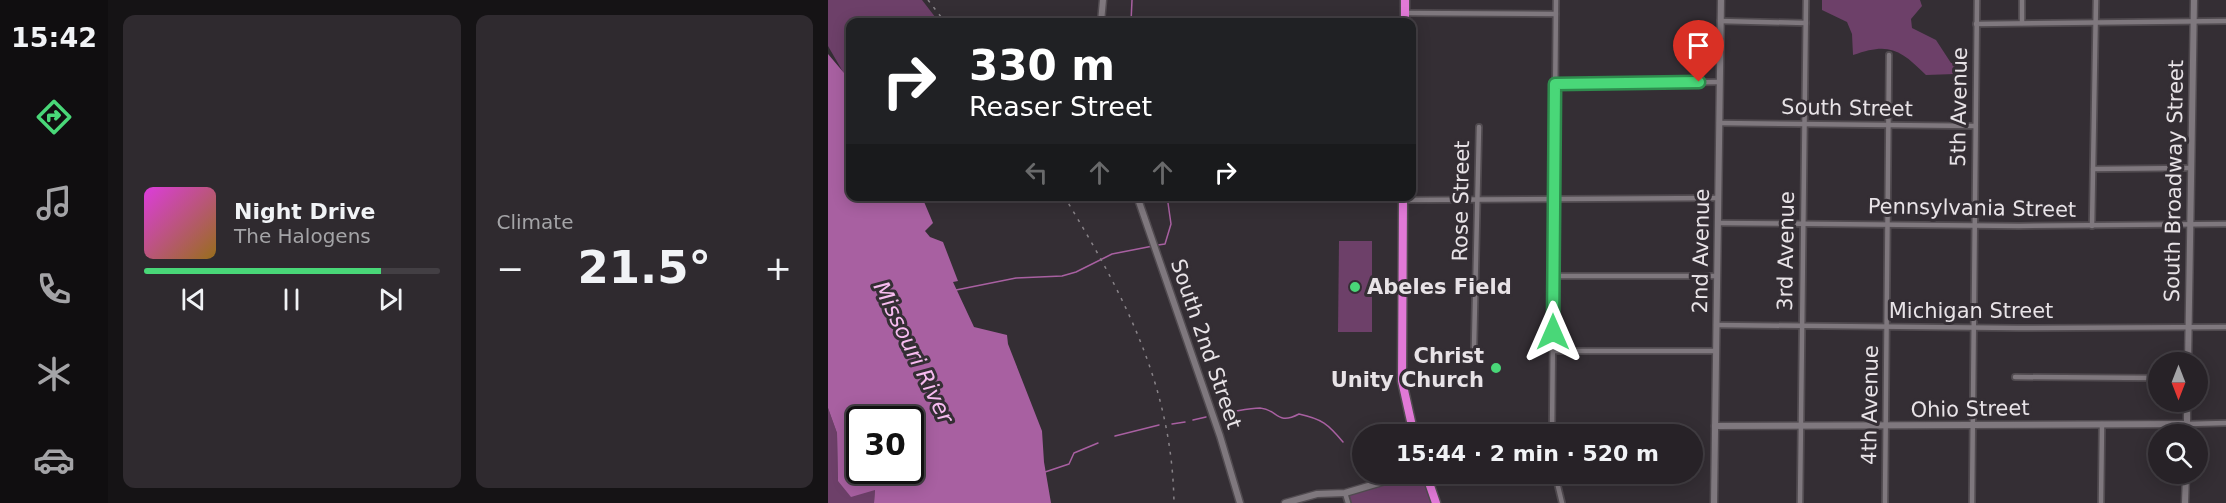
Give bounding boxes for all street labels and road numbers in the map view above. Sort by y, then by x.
street label: 5th Avenue [1946,47,1972,167]
street label: South Broadway Street [2160,60,2188,302]
street label: South Street [1781,95,1913,121]
street label: Rose Street [1448,140,1474,262]
street label: 2nd Avenue [1688,188,1714,314]
street label: 3rd Avenue [1773,191,1799,311]
street label: Pennsylvania Street [1868,194,2076,222]
street label: South 2nd Street [1166,256,1246,432]
street label: Michigan Street [1889,299,2053,323]
street label: 4th Avenue [1857,345,1883,465]
street label: Ohio Street [1910,396,2030,422]

